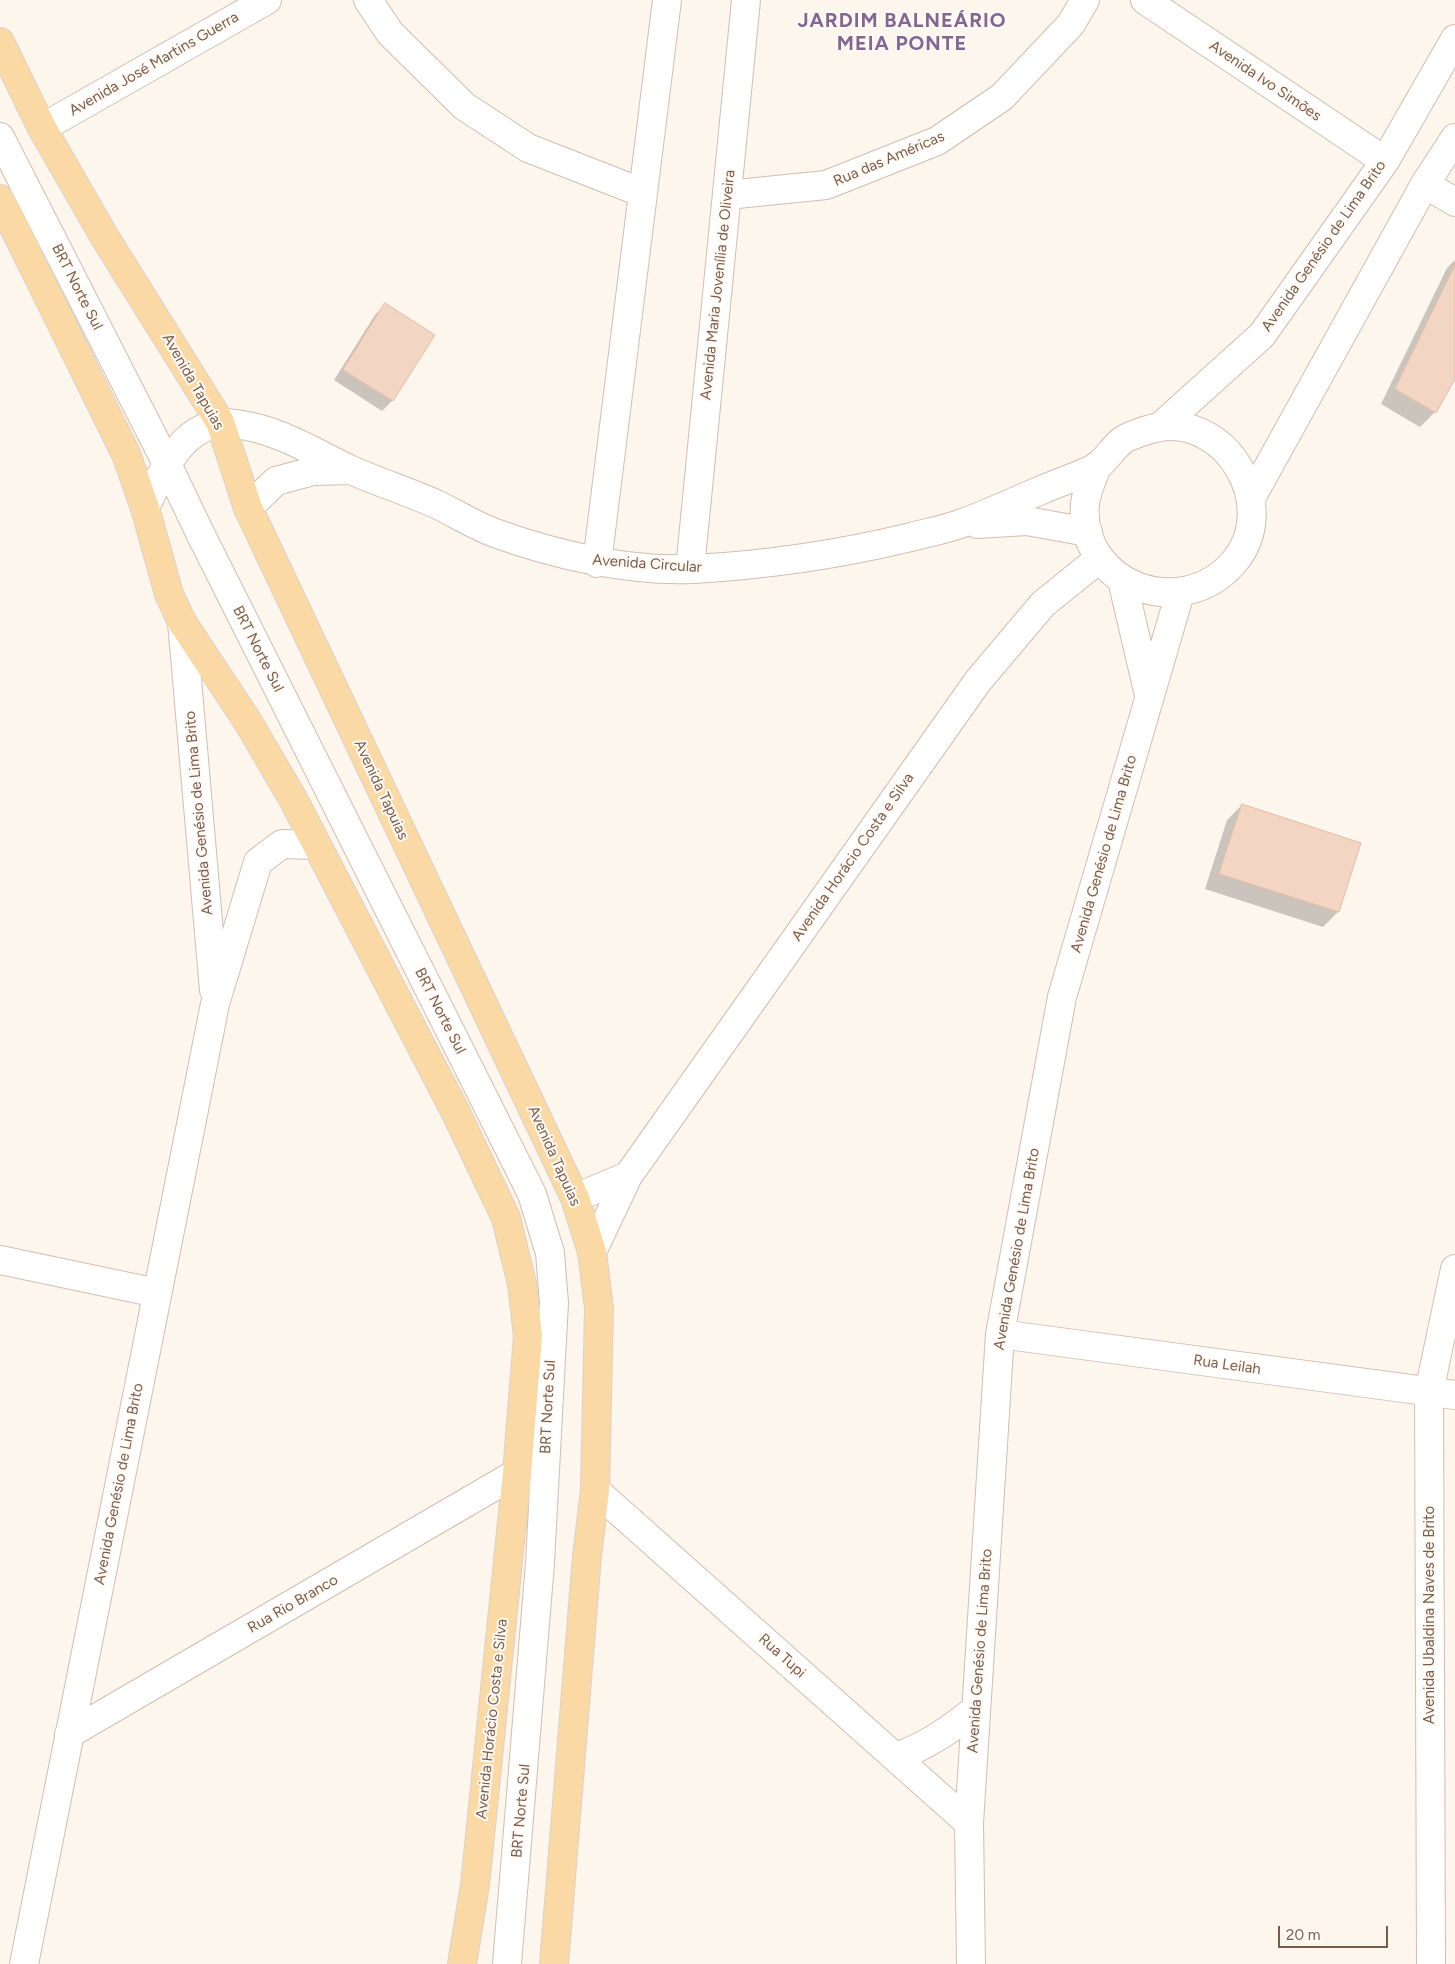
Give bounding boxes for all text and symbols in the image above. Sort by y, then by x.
street label: Avenida José Martins Guerra [66,8,242,120]
district label: JARDIM BALNEÁRIO MEIA PONTE [795,9,1009,56]
street label: Avenida Ivo Simões [1206,37,1324,125]
street label: Rua das Américas [831,128,947,190]
street label: Avenida Genésio de Lima Brito [1258,157,1390,335]
street label: Avenida Maria Jovenília de Oliveira [697,169,739,401]
street label: BRT Norte Sul [48,241,106,333]
street label: Avenida Tapuias [158,331,228,433]
street label: Avenida Circular [592,551,702,577]
street label: BRT Norte Sul [229,603,287,695]
street label: Avenida Genésio de Lima Brito [181,710,217,916]
street label: Avenida Tapuias [350,737,412,843]
street label: Avenida Genésio de Lima Brito [1067,753,1141,955]
street label: Avenida Horácio Costa e Silva [788,769,918,945]
street label: BRT Norte Sul [411,965,469,1057]
street label: Avenida Tapuias [524,1103,584,1209]
street label: Avenida Genésio de Lima Brito [990,1147,1044,1351]
street label: Rua Leilah [1192,1351,1262,1379]
street label: BRT Norte Sul [537,1359,559,1455]
street label: Avenida Genésio de Lima Brito [91,1382,147,1586]
street label: Avenida Ubaldina Naves de Brito [1421,1506,1439,1724]
street label: Avenida Genésio de Lima Brito [964,1548,996,1754]
street label: Rua Rio Branco [245,1571,341,1637]
street label: Avenida Horácio Costa e Silva [473,1618,511,1820]
street label: Rua Tupi [755,1630,809,1682]
street label: BRT Norte Sul [508,1763,534,1859]
scale bar [1280,1916,1390,1948]
text: 20 m [1286,1926,1320,1944]

